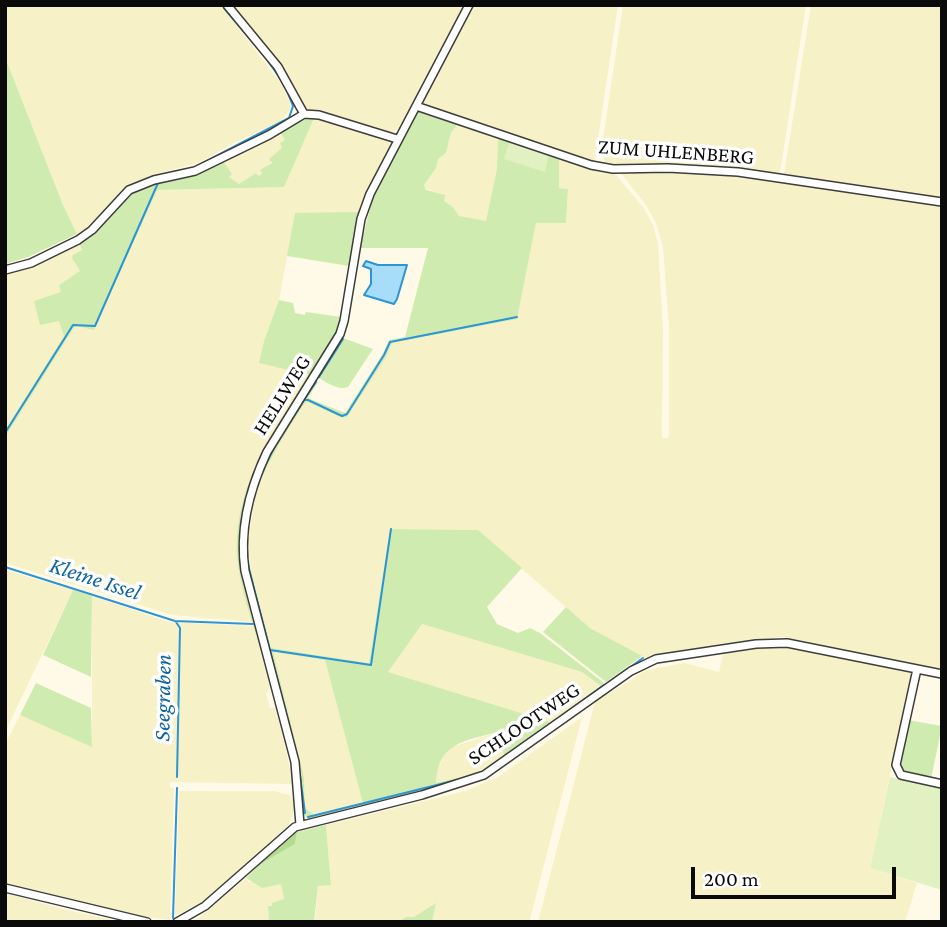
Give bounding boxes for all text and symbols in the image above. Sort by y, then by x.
street label: ZUM UHLENBERG [597,134,755,170]
street label: HELLWEG [248,351,316,439]
water label: Kleine Issel [46,551,144,607]
water label: Seegraben [148,654,178,742]
street label: SCHLOOTWEG [463,677,585,771]
scale bar [695,853,900,897]
text: 200 m [704,867,759,891]

